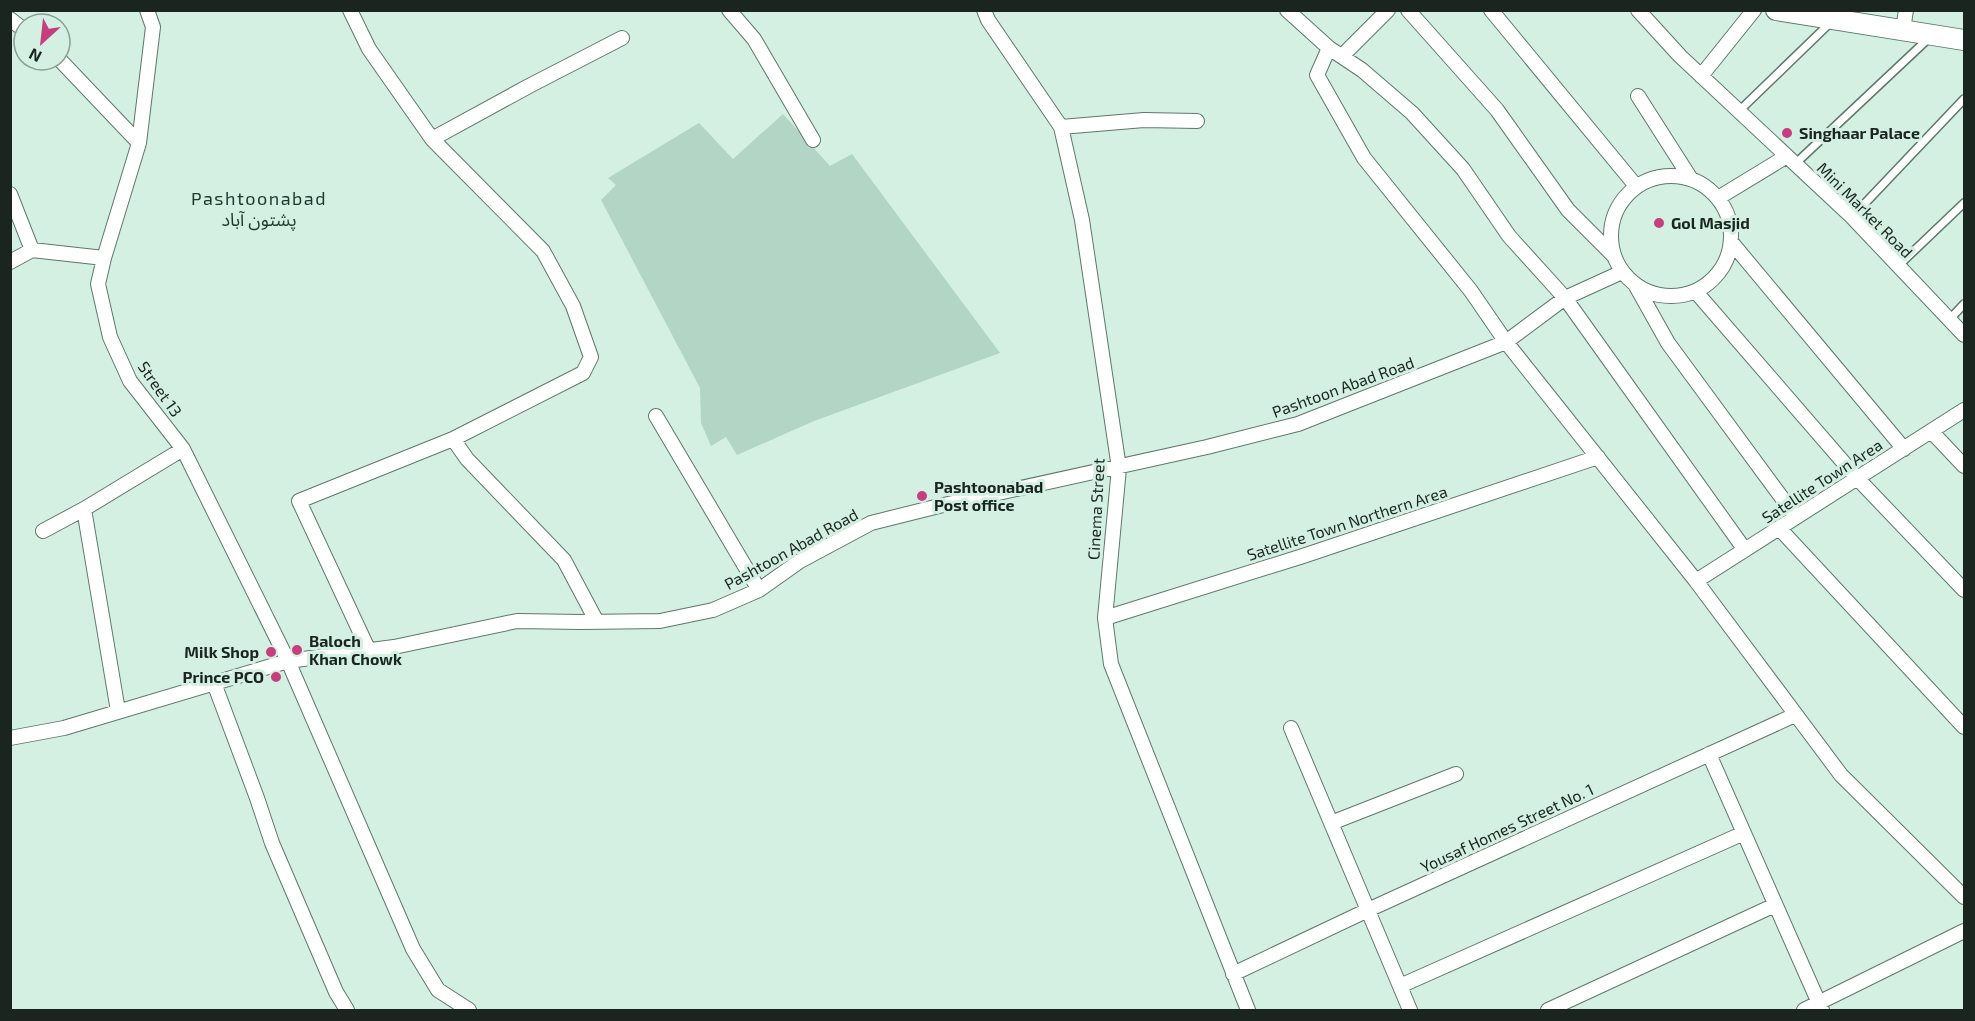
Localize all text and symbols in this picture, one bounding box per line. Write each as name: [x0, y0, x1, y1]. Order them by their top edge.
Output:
north arrow: [12, 12, 72, 72]
text: N: [25, 45, 44, 67]
place label: Singhaar Palace: [1799, 123, 1920, 142]
marker: Singhaar Palace: [1780, 126, 1794, 140]
street label: Mini Market Road: [1814, 158, 1917, 261]
district label: Pashtoonabad پشتون آباد: [191, 187, 327, 231]
place label: Gol Masjid: [1671, 213, 1750, 232]
marker: Gol Masjid: [1652, 216, 1666, 230]
street label: Pashtoon Abad Road: [1269, 352, 1416, 421]
street label: Street 13: [134, 357, 186, 420]
street label: Satellite Town Area: [1758, 435, 1885, 527]
street label: Cinema Street: [1083, 458, 1108, 560]
place label: Pashtoonabad Post office: [934, 477, 1043, 514]
street label: Satellite Town Northern Area: [1244, 481, 1449, 564]
marker: Pashtoonabad Post office: [915, 489, 929, 503]
street label: Pashtoon Abad Road: [721, 504, 861, 593]
place label: Baloch Khan Chowk: [309, 631, 402, 668]
place label: Milk Shop: [184, 642, 259, 661]
marker: Baloch Khan Chowk: [290, 643, 304, 657]
marker: Milk Shop: [264, 645, 278, 659]
place label: Prince PCO: [183, 667, 264, 686]
marker: Prince PCO: [269, 670, 283, 684]
street label: Yousaf Homes Street No. 1: [1417, 779, 1596, 876]

